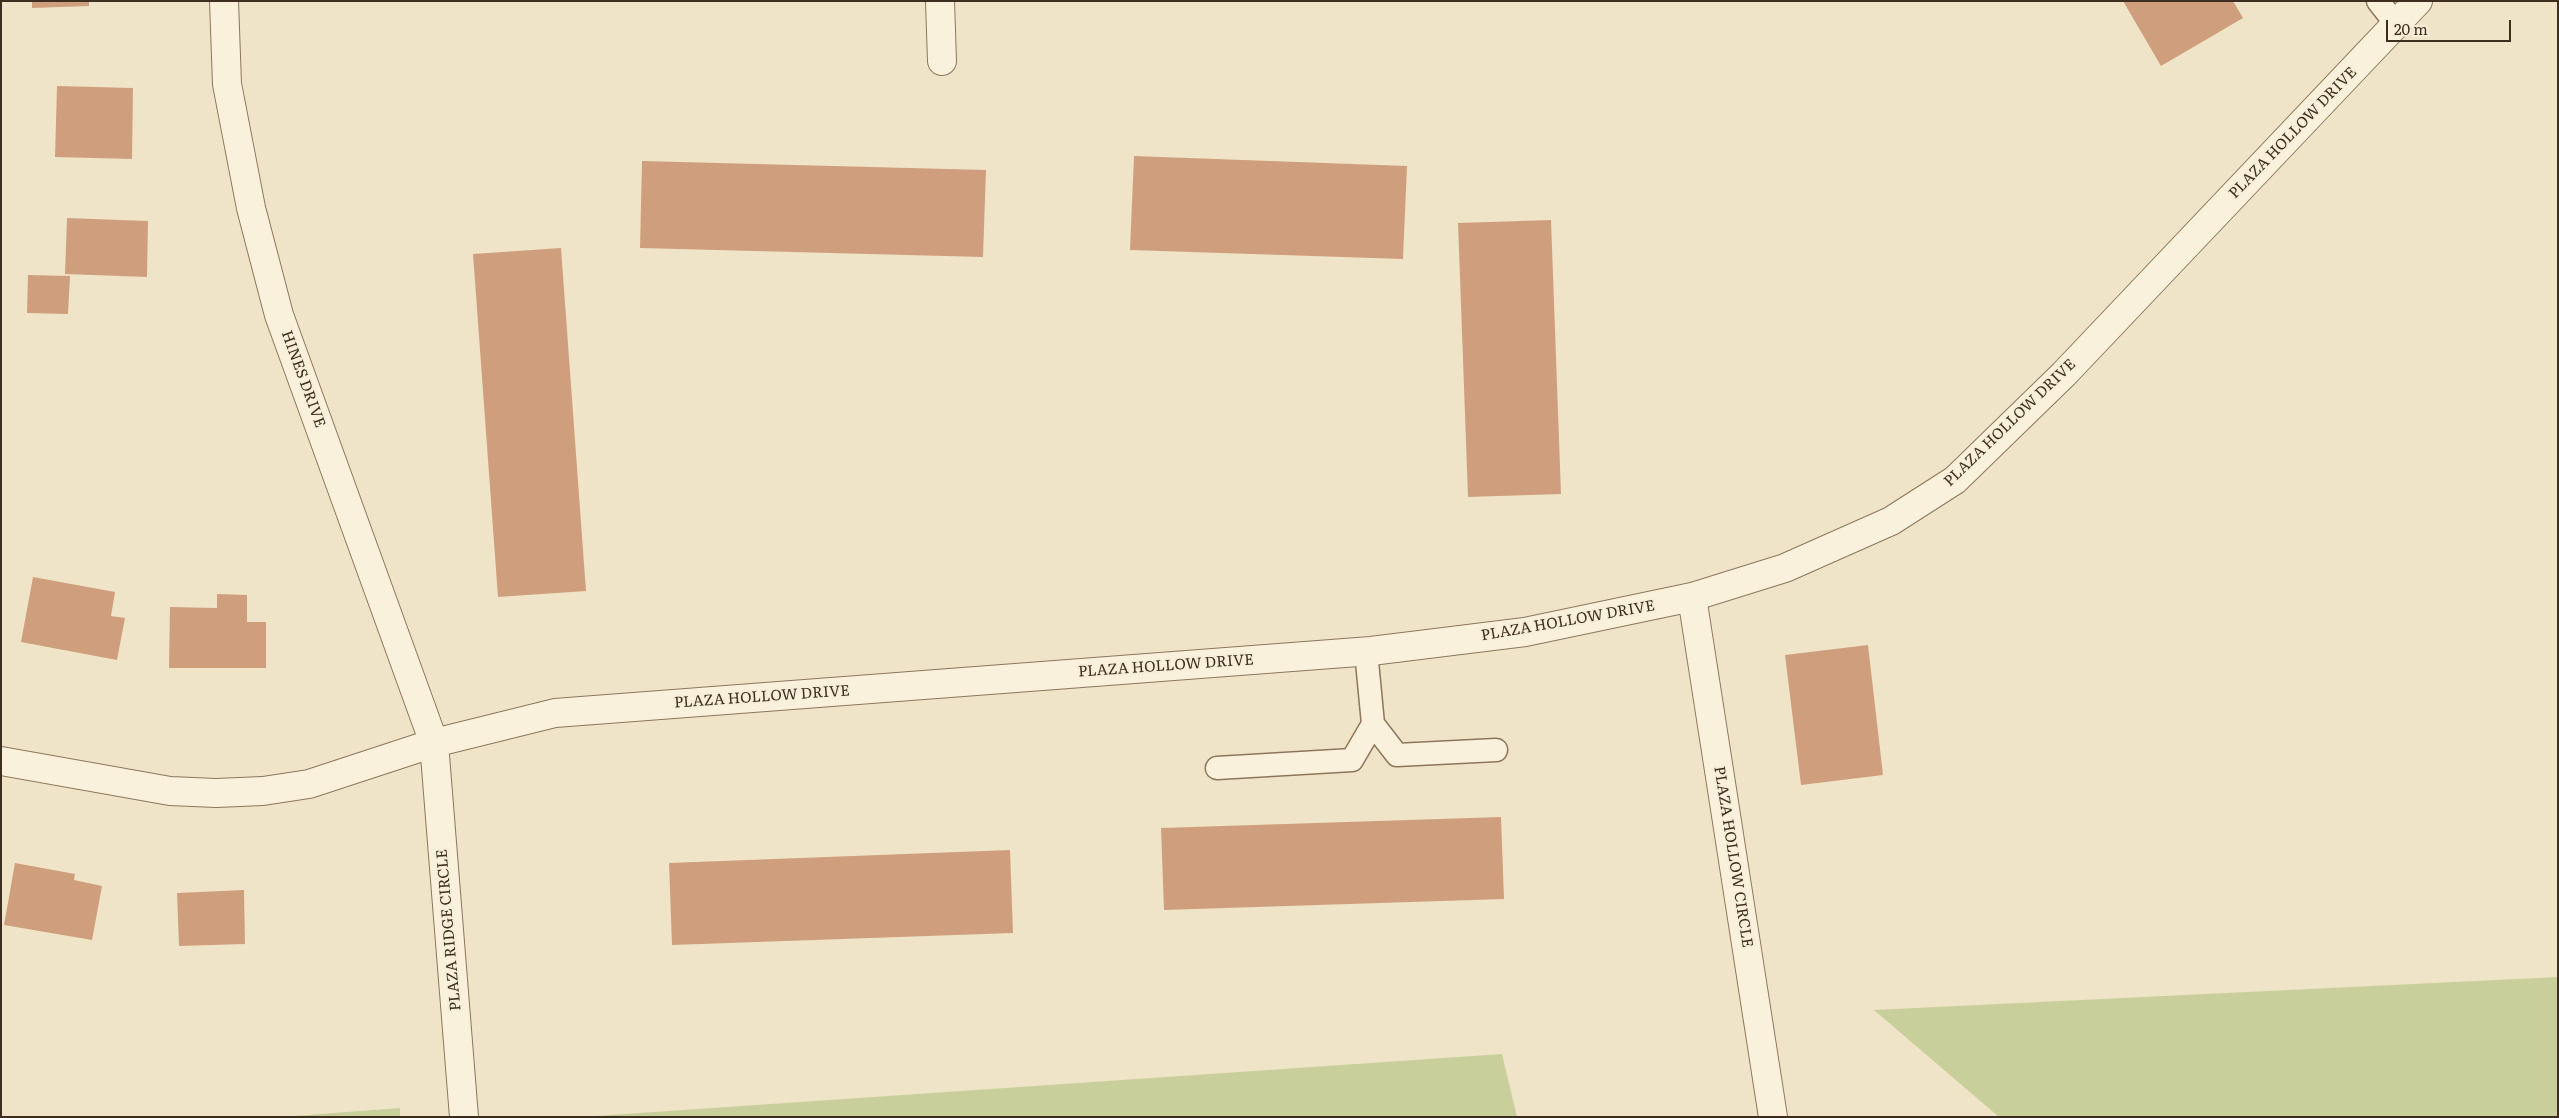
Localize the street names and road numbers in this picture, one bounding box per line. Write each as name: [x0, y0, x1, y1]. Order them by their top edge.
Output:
street label: PLAZA HOLLOW DRIVE: [2225, 63, 2361, 203]
street label: HINES DRIVE: [277, 328, 329, 430]
street label: PLAZA HOLLOW DRIVE: [1940, 355, 2080, 491]
street label: PLAZA HOLLOW DRIVE: [1480, 597, 1656, 645]
street label: PLAZA HOLLOW DRIVE: [1078, 651, 1254, 681]
street label: PLAZA HOLLOW DRIVE: [674, 682, 850, 712]
street label: PLAZA HOLLOW CIRCLE: [1710, 765, 1756, 949]
street label: PLAZA RIDGE CIRCLE: [433, 848, 465, 1012]

